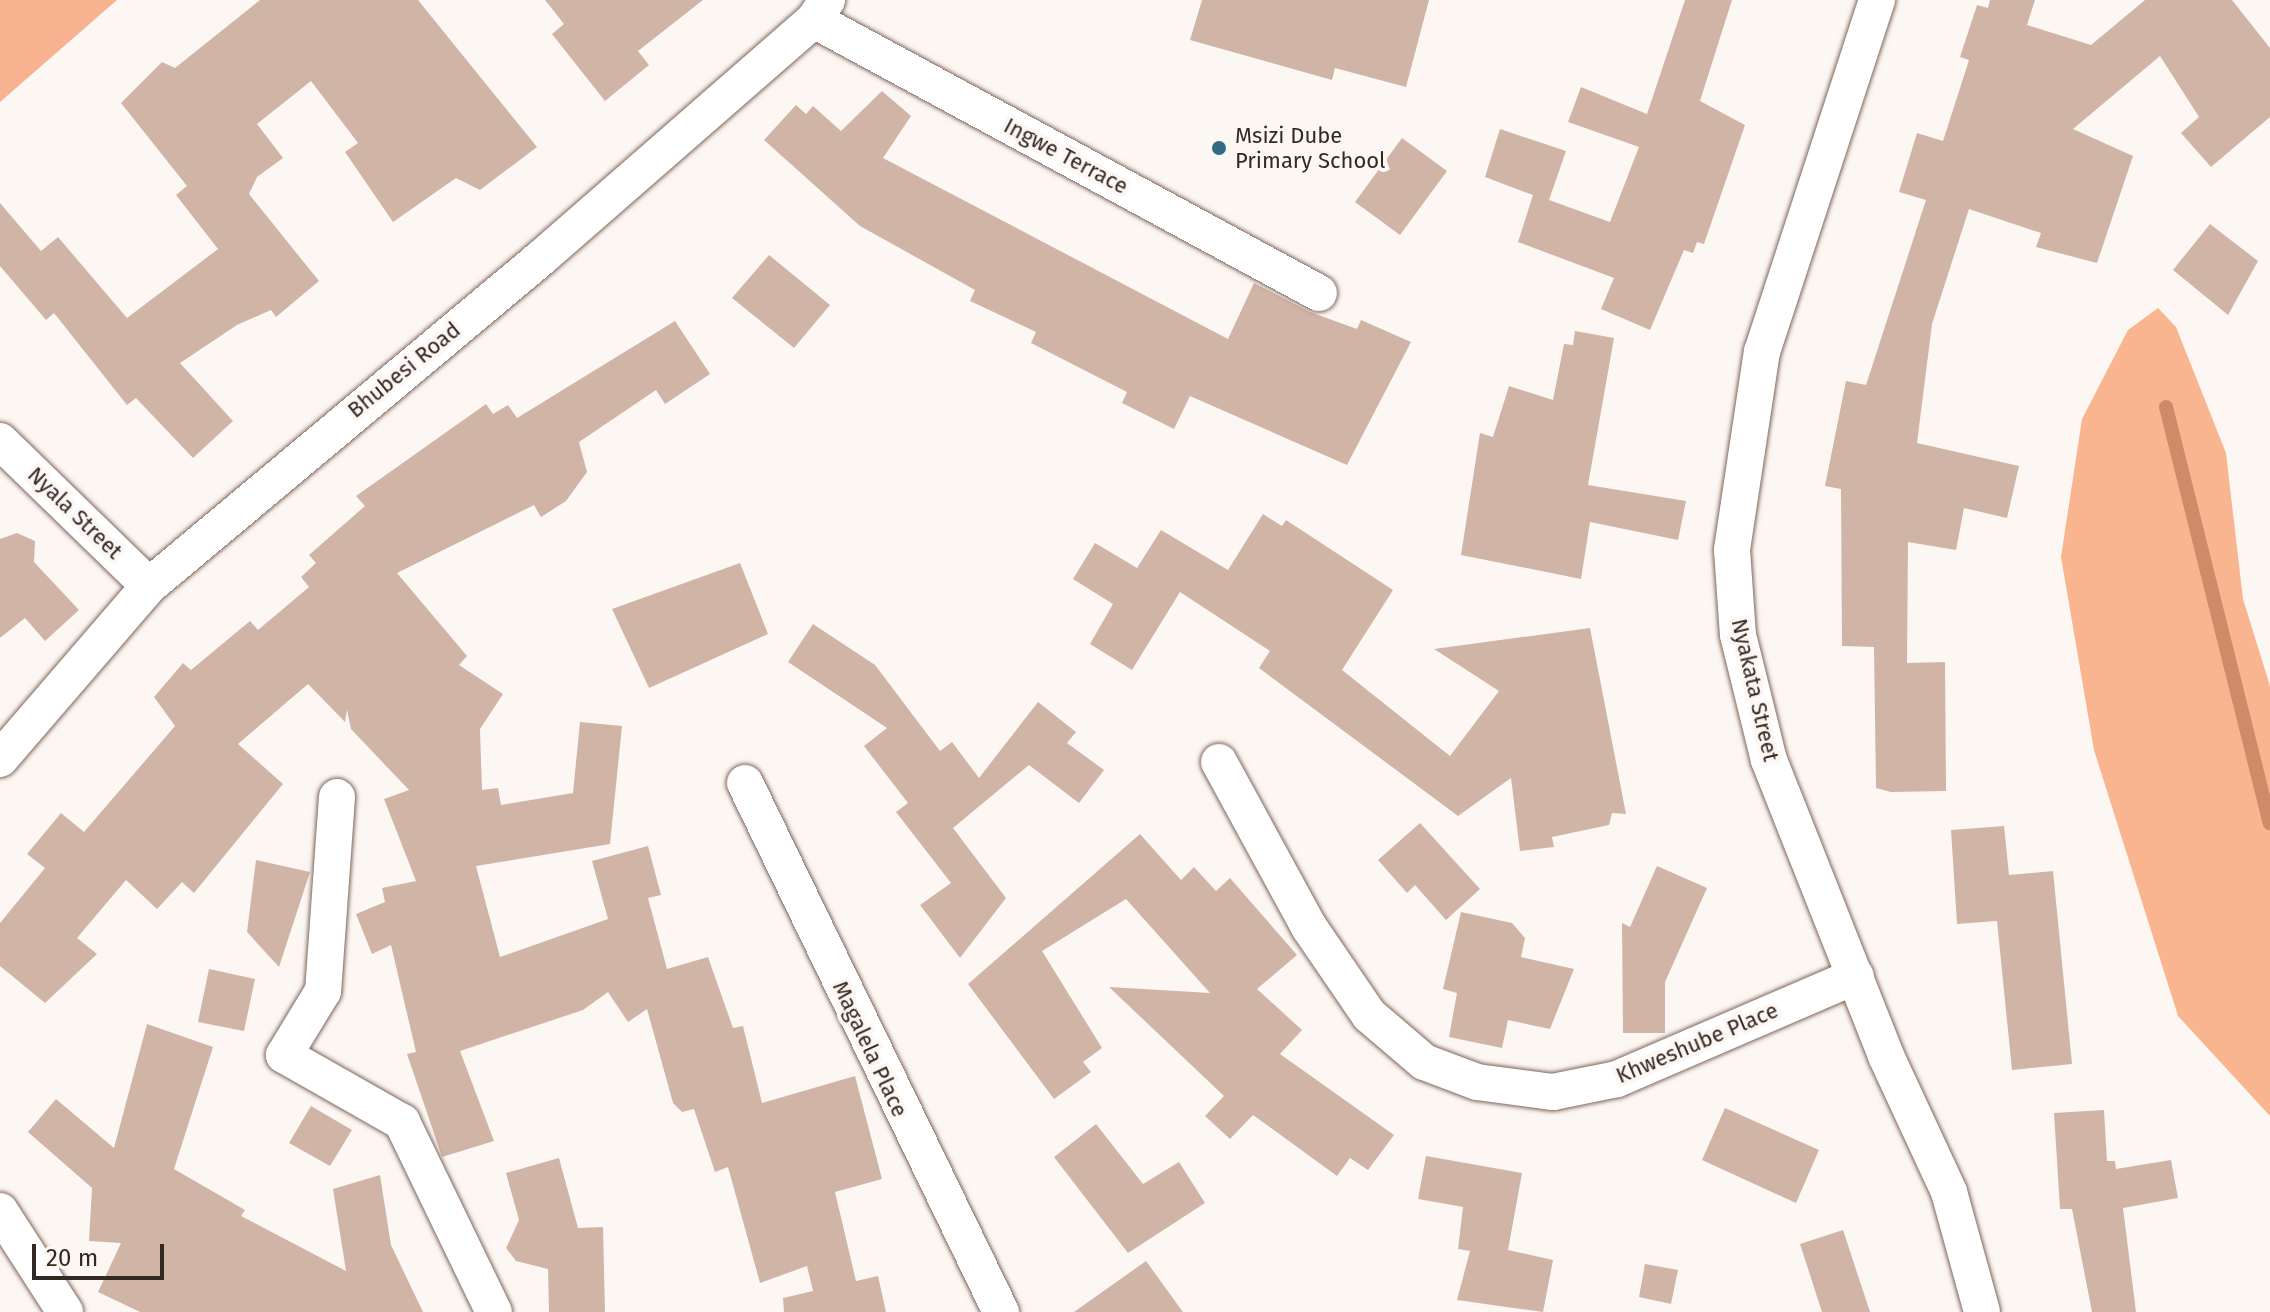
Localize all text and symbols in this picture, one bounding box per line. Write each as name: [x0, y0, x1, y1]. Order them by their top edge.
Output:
street label: Ingwe Terrace: [999, 112, 1133, 200]
place label: Msizi Dube Primary School: [1235, 122, 1386, 174]
marker: Msizi Dube Primary School: [1210, 139, 1228, 157]
street label: Bhubesi Road: [342, 317, 466, 423]
street label: Nyala Street: [22, 461, 128, 565]
street label: Nyakata Street: [1726, 616, 1784, 764]
street label: Magalela Place: [827, 977, 913, 1121]
street label: Khweshube Place: [1612, 997, 1782, 1089]
scale bar: [36, 1228, 168, 1278]
text: 20 m: [46, 1244, 98, 1272]

